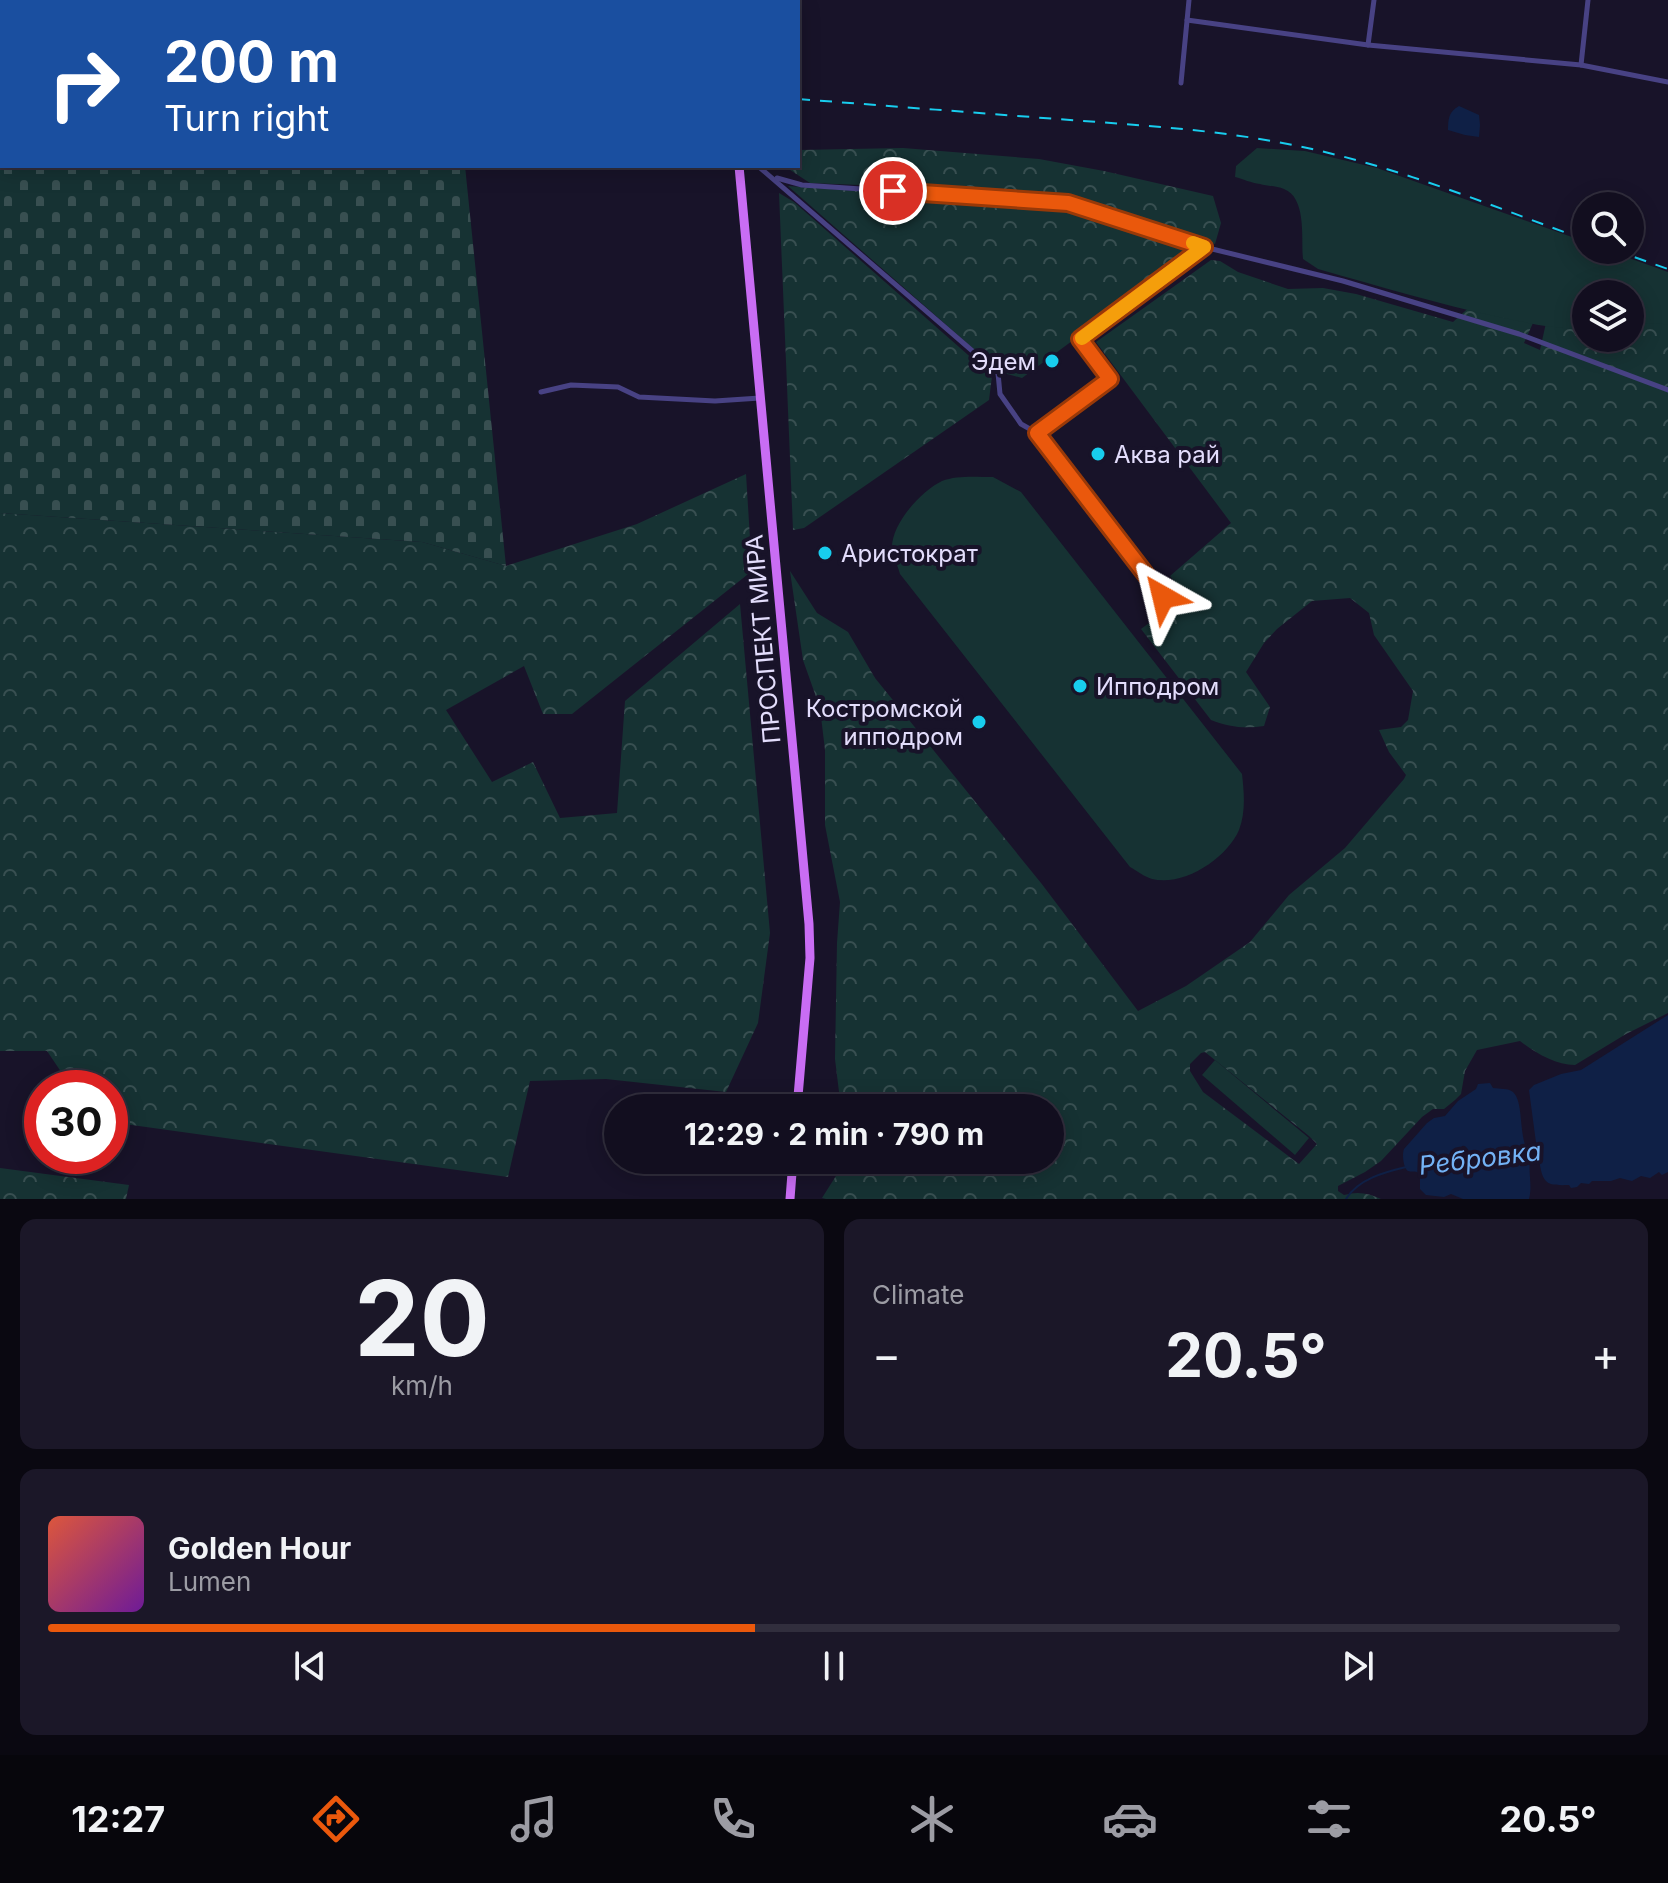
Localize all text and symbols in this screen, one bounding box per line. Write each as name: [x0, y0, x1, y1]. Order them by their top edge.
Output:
text: 200 m: [164, 28, 339, 96]
icon: right: [32, 32, 136, 136]
text: Turn right: [164, 96, 329, 140]
pin: [859, 157, 927, 225]
icon: arrive: [871, 169, 915, 213]
map controls: [1572, 192, 1644, 352]
button: search: [1572, 192, 1644, 264]
button: layers: [1572, 280, 1644, 352]
place label: Эдем: [971, 347, 1036, 376]
marker: Эдем: [1043, 352, 1061, 370]
place label: Аква рай: [1114, 440, 1220, 469]
marker: Аква рай: [1089, 445, 1107, 463]
street label: ПРОСПЕКТ МИРА: [739, 533, 787, 745]
place label: Аристократ: [841, 539, 978, 568]
marker: Аристократ: [816, 544, 834, 562]
position arrow: [1121, 555, 1205, 639]
place label: Ипподром: [1096, 672, 1219, 701]
marker: Ипподром: [1071, 677, 1089, 695]
place label: Костромской ипподром: [806, 694, 963, 751]
marker: Костромской ипподром: [970, 713, 988, 731]
speed limit sign: 30: [24, 1070, 128, 1174]
text: 12:29 · 2 min · 790 m: [684, 1116, 984, 1152]
water label: Ребровка: [1417, 1135, 1543, 1181]
text: 20: [354, 1255, 490, 1381]
text: Climate: [872, 1279, 964, 1310]
text: 20.5°: [1165, 1319, 1327, 1391]
text: −: [872, 1328, 901, 1382]
text: +: [1591, 1328, 1620, 1382]
text: km/h: [391, 1370, 453, 1401]
text: Golden Hour: [168, 1530, 351, 1566]
text: Lumen: [168, 1566, 251, 1597]
icon: previous: [288, 1644, 332, 1688]
icon: pause: [812, 1644, 856, 1688]
icon: next: [1336, 1644, 1380, 1688]
icon: directions: [308, 1791, 364, 1847]
icon: music: [506, 1791, 562, 1847]
icon: phone: [705, 1791, 761, 1847]
icon: climate: [904, 1791, 960, 1847]
icon: car: [1102, 1791, 1158, 1847]
icon: filters: [1301, 1791, 1357, 1847]
text: 12:27: [71, 1797, 165, 1841]
text: 20.5°: [1500, 1797, 1597, 1841]

